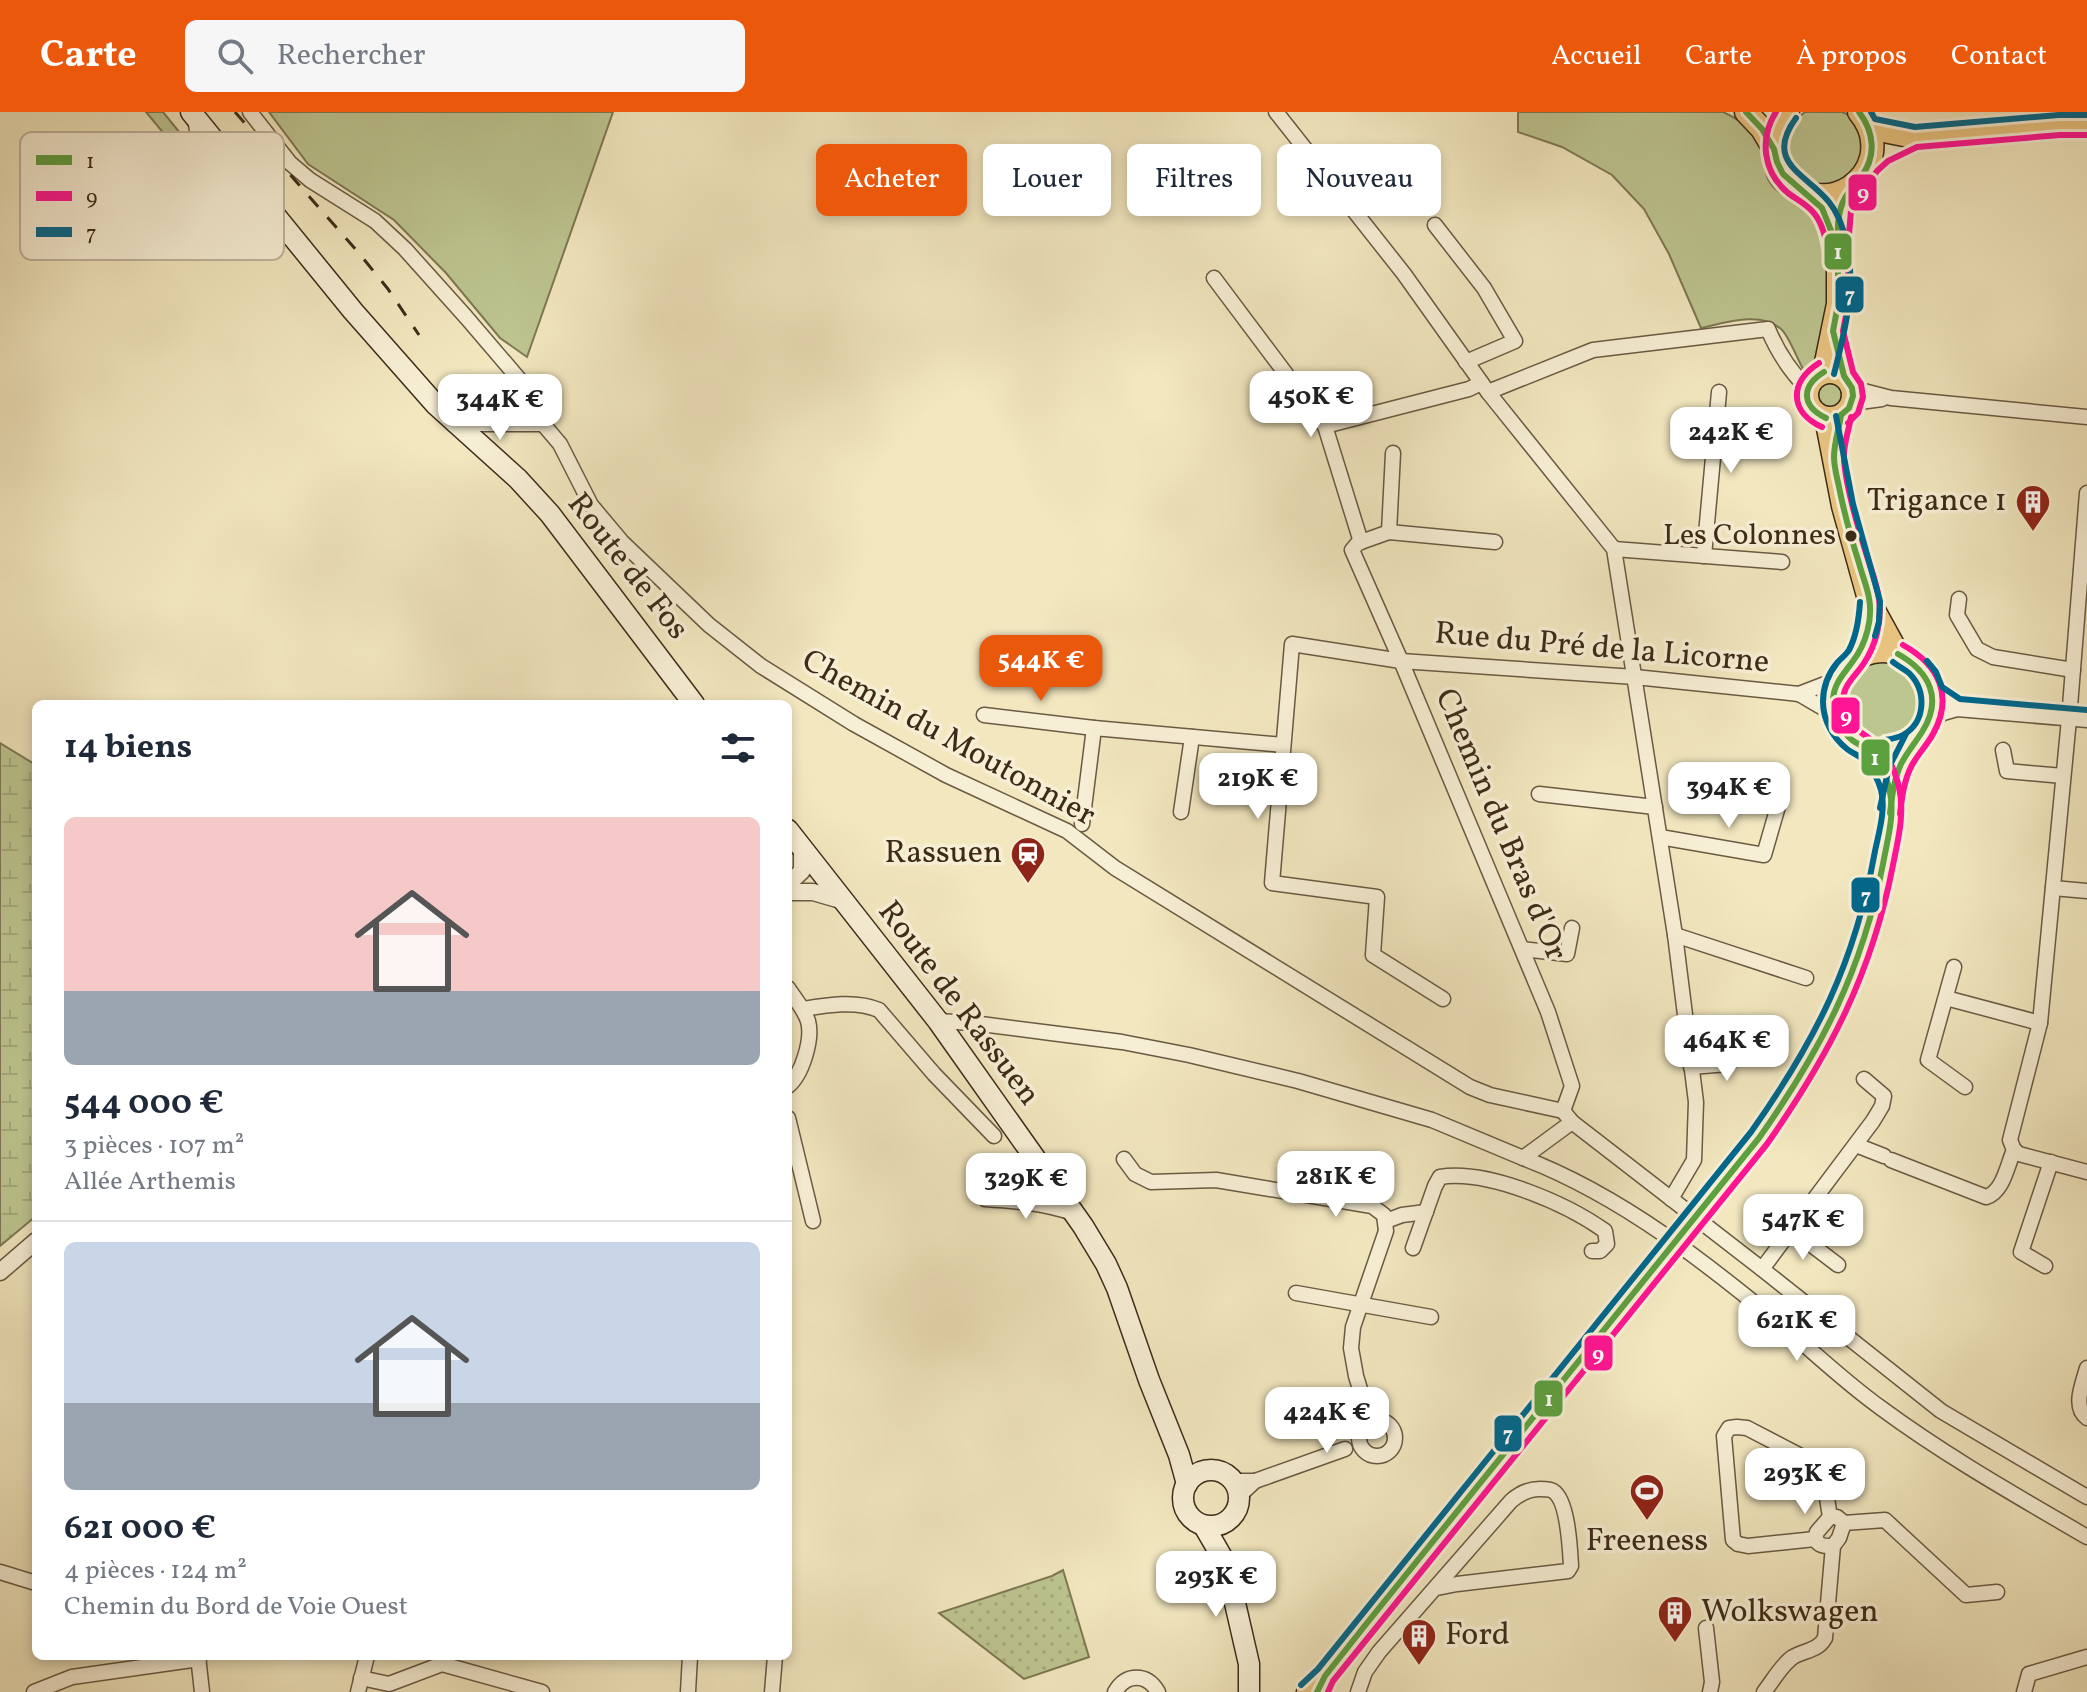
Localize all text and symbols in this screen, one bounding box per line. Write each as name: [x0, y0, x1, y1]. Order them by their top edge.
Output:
search box: [185, 20, 745, 92]
text: Carte: [40, 30, 137, 83]
icon: search: [213, 34, 257, 78]
text: Rechercher: [277, 35, 426, 77]
text: Accueil: [1551, 37, 1641, 76]
text: Carte: [1685, 37, 1752, 76]
text: À propos: [1796, 37, 1907, 76]
text: Contact: [1951, 37, 2047, 76]
legend: [20, 132, 284, 260]
chip: Acheter: [816, 144, 967, 216]
chip: Louer: [983, 144, 1111, 216]
chip: Filtres: [1127, 144, 1261, 216]
chip: Nouveau: [1277, 144, 1441, 216]
text: 1: [86, 147, 95, 178]
line badge: 9: [1847, 173, 1878, 212]
text: 9: [1857, 179, 1869, 210]
text: 9: [86, 183, 97, 214]
text: 7: [86, 219, 97, 250]
line badge: 1: [1823, 232, 1853, 271]
text: 1: [1834, 238, 1842, 269]
line badge: 7: [1834, 275, 1865, 314]
text: 7: [1845, 281, 1855, 312]
pin: 450K €: [1246, 371, 1376, 439]
pin: 344K €: [435, 374, 565, 442]
text: 450K €: [1268, 379, 1354, 415]
text: 344K €: [456, 382, 544, 418]
pin: 242K €: [1666, 407, 1796, 475]
text: 242K €: [1688, 415, 1774, 451]
place label: Trigance 1: [1867, 480, 2007, 524]
building icon: Trigance 1: [2014, 483, 2052, 533]
street label: Route de Fos: [556, 484, 698, 650]
place label: Les Colonnes: [1663, 515, 1836, 557]
marker: Les Colonnes: [1843, 528, 1859, 544]
street label: Rue du Pré de la Licorne: [1433, 612, 1771, 686]
pin: 544K €: [976, 635, 1106, 703]
street label: Chemin du Moutonnier: [793, 640, 1103, 838]
text: 544K €: [997, 643, 1085, 679]
street label: Chemin du Bras d'Or: [1423, 682, 1577, 968]
line badge: 9: [1830, 696, 1861, 735]
text: 9: [1840, 702, 1852, 733]
text: 14 biens: [64, 725, 192, 772]
icon: filters: [716, 726, 760, 770]
line badge: 1: [1860, 738, 1891, 777]
text: 1: [1871, 744, 1879, 775]
pin: 219K €: [1193, 753, 1323, 821]
text: 219K €: [1217, 761, 1299, 797]
pin: 394K €: [1664, 762, 1794, 830]
text: 394K €: [1686, 770, 1772, 806]
place label: Rassuen: [884, 832, 1002, 876]
station icon: Rassuen: [1009, 835, 1047, 885]
icon: home: [340, 869, 484, 1013]
line badge: 7: [1850, 876, 1881, 914]
text: 7: [1861, 882, 1871, 913]
street label: Route de Rassuen: [866, 893, 1050, 1115]
pin: 464K €: [1662, 1015, 1792, 1083]
text: 464K €: [1683, 1023, 1771, 1059]
text: 544 000 €: [64, 1081, 224, 1128]
text: 3 pièces · 107 m²: [64, 1128, 244, 1164]
pin: 281K €: [1271, 1151, 1401, 1219]
pin: 329K €: [961, 1153, 1091, 1221]
text: 281K €: [1295, 1159, 1377, 1195]
text: 329K €: [984, 1161, 1068, 1197]
text: Allée Arthemis: [64, 1164, 236, 1200]
pin: 547K €: [1738, 1194, 1868, 1262]
text: 547K €: [1761, 1202, 1845, 1238]
icon: home: [340, 1294, 484, 1438]
pin: 621K €: [1732, 1295, 1862, 1363]
text: 621K €: [1756, 1303, 1838, 1339]
line badge: 9: [1583, 1334, 1614, 1372]
text: 9: [1592, 1340, 1604, 1371]
line badge: 1: [1533, 1379, 1564, 1418]
text: 1: [1545, 1385, 1553, 1416]
pin: 424K €: [1262, 1387, 1392, 1455]
text: 424K €: [1283, 1395, 1371, 1431]
line badge: 7: [1493, 1414, 1523, 1453]
text: 7: [1503, 1420, 1513, 1451]
pin: 293K €: [1740, 1448, 1870, 1516]
text: 293K €: [1763, 1456, 1847, 1492]
sports icon: Freeness: [1628, 1472, 1666, 1522]
text: 621 000 €: [64, 1506, 216, 1553]
place label: Freeness: [1586, 1520, 1708, 1564]
pin: 293K €: [1151, 1551, 1281, 1619]
text: 4 pièces · 124 m²: [64, 1553, 247, 1589]
text: 293K €: [1174, 1559, 1258, 1595]
text: Chemin du Bord de Voie Ouest: [64, 1589, 408, 1625]
place label: Wolkswagen: [1701, 1591, 1879, 1635]
building icon: Wolkswagen: [1656, 1594, 1694, 1644]
place label: Ford: [1445, 1614, 1510, 1658]
building icon: Ford: [1400, 1617, 1438, 1667]

